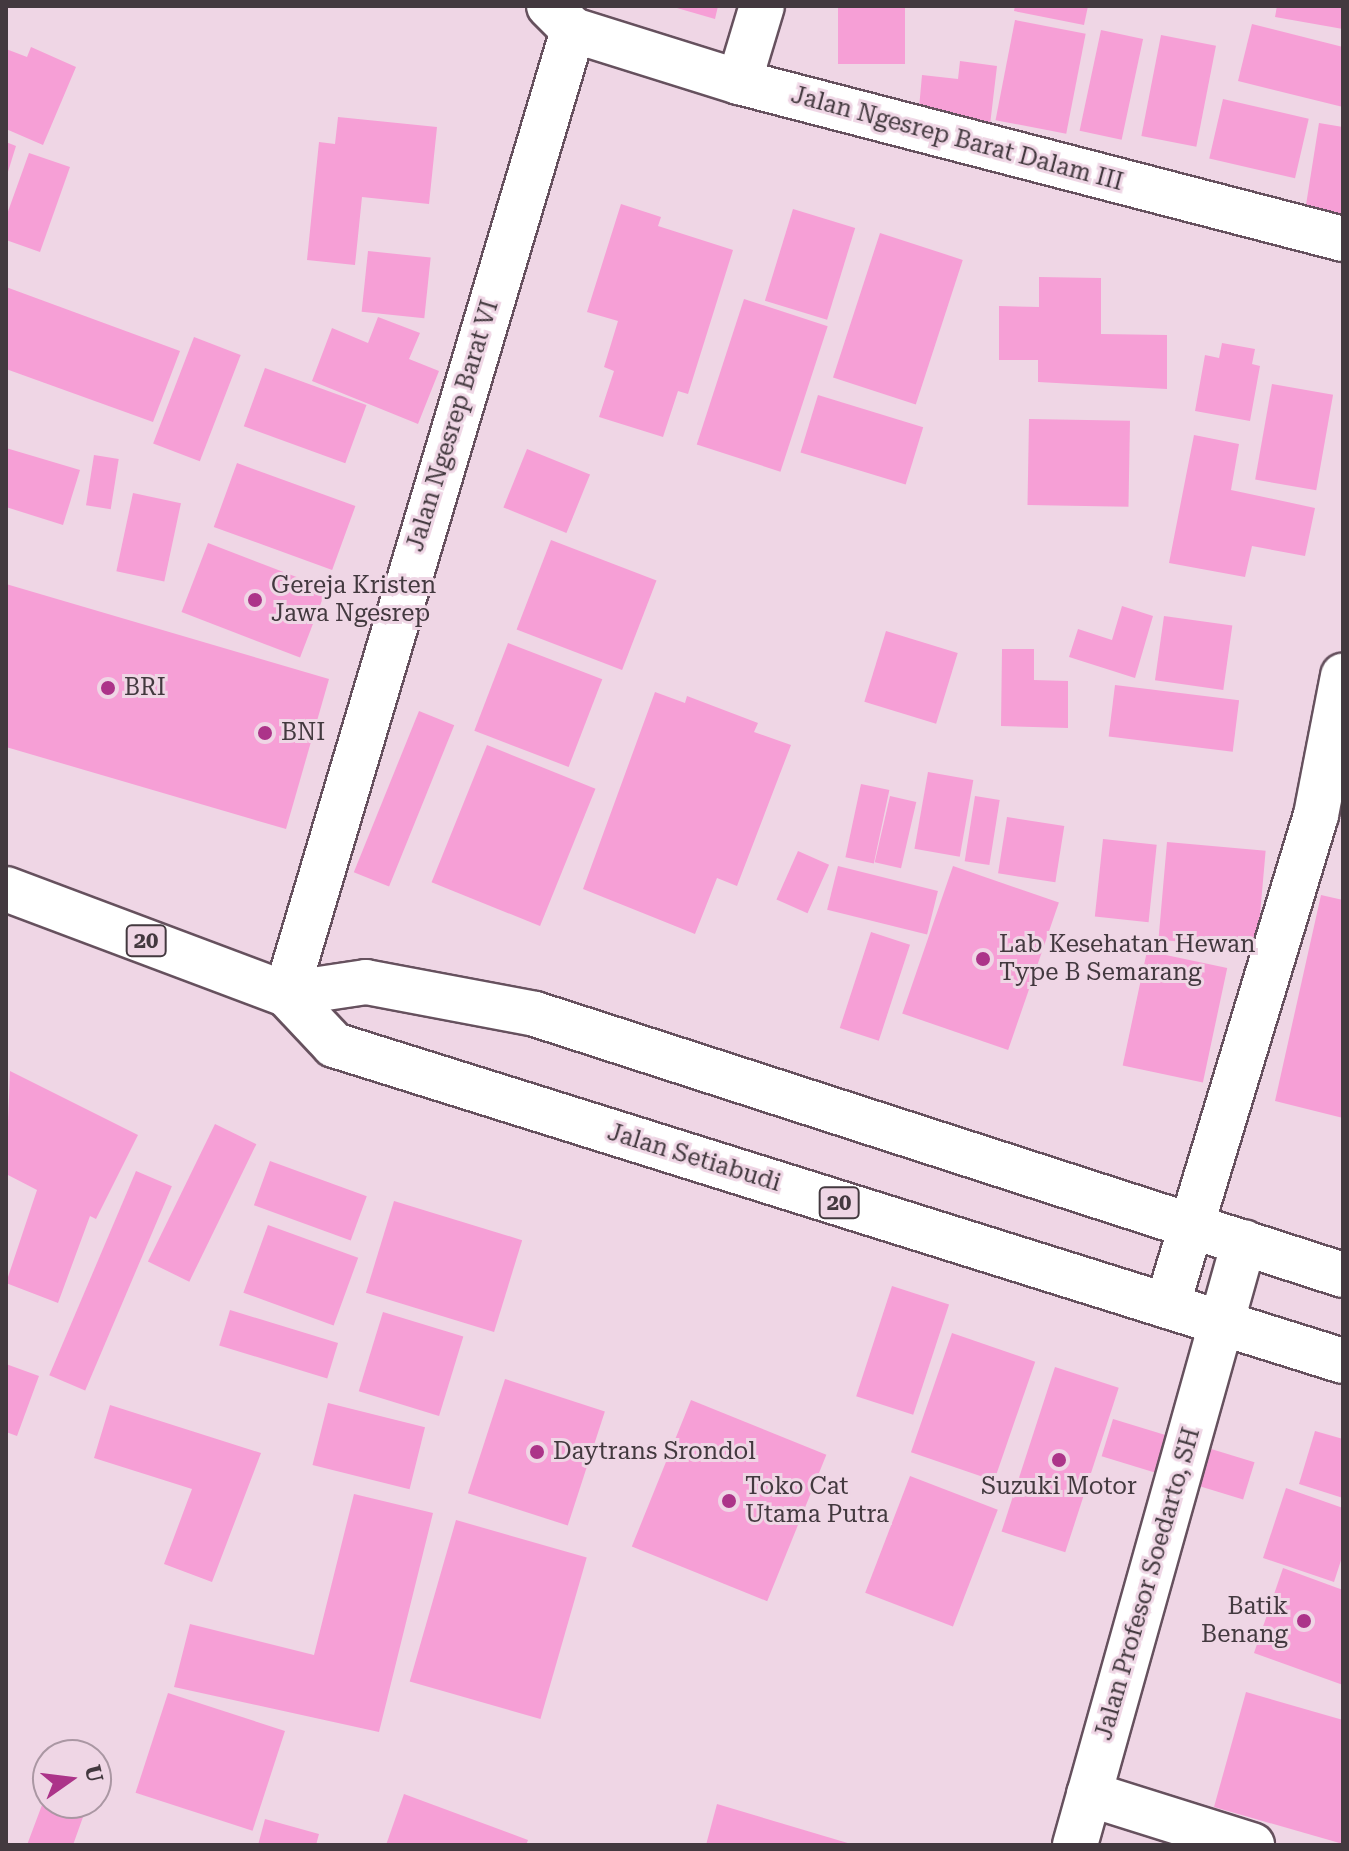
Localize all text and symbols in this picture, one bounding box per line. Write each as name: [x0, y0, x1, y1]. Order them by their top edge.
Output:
street label: Jalan Ngesrep Barat Dalam III: [788, 81, 1126, 197]
street label: Jalan Ngesrep Barat VI: [401, 297, 505, 555]
place label: Gereja Kristen Jawa Ngesrep: [271, 572, 436, 628]
marker: Gereja Kristen Jawa Ngesrep: [246, 591, 264, 609]
place label: BRI: [124, 674, 166, 702]
marker: BRI: [99, 679, 117, 697]
place label: BNI: [281, 719, 325, 747]
marker: BNI: [256, 724, 274, 742]
road number: 20: [124, 923, 168, 959]
place label: Lab Kesehatan Hewan Type B Semarang: [999, 931, 1255, 987]
marker: Lab Kesehatan Hewan Type B Semarang: [974, 950, 992, 968]
street label: Jalan Setiabudi: [604, 1118, 784, 1198]
road number: 20: [817, 1185, 861, 1221]
street label: Jalan Profesor Soedarto, SH: [1090, 1424, 1206, 1744]
place label: Daytrans Srondol: [553, 1438, 756, 1466]
marker: Daytrans Srondol: [528, 1443, 546, 1461]
marker: Suzuki Motor: [1050, 1451, 1068, 1469]
place label: Toko Cat Utama Putra: [745, 1473, 889, 1529]
place label: Suzuki Motor: [981, 1473, 1137, 1501]
marker: Toko Cat Utama Putra: [720, 1492, 738, 1510]
place label: Batik Benang: [1201, 1593, 1288, 1649]
marker: Batik Benang: [1295, 1612, 1313, 1630]
north arrow: [32, 1739, 112, 1819]
text: U: [80, 1762, 108, 1785]

